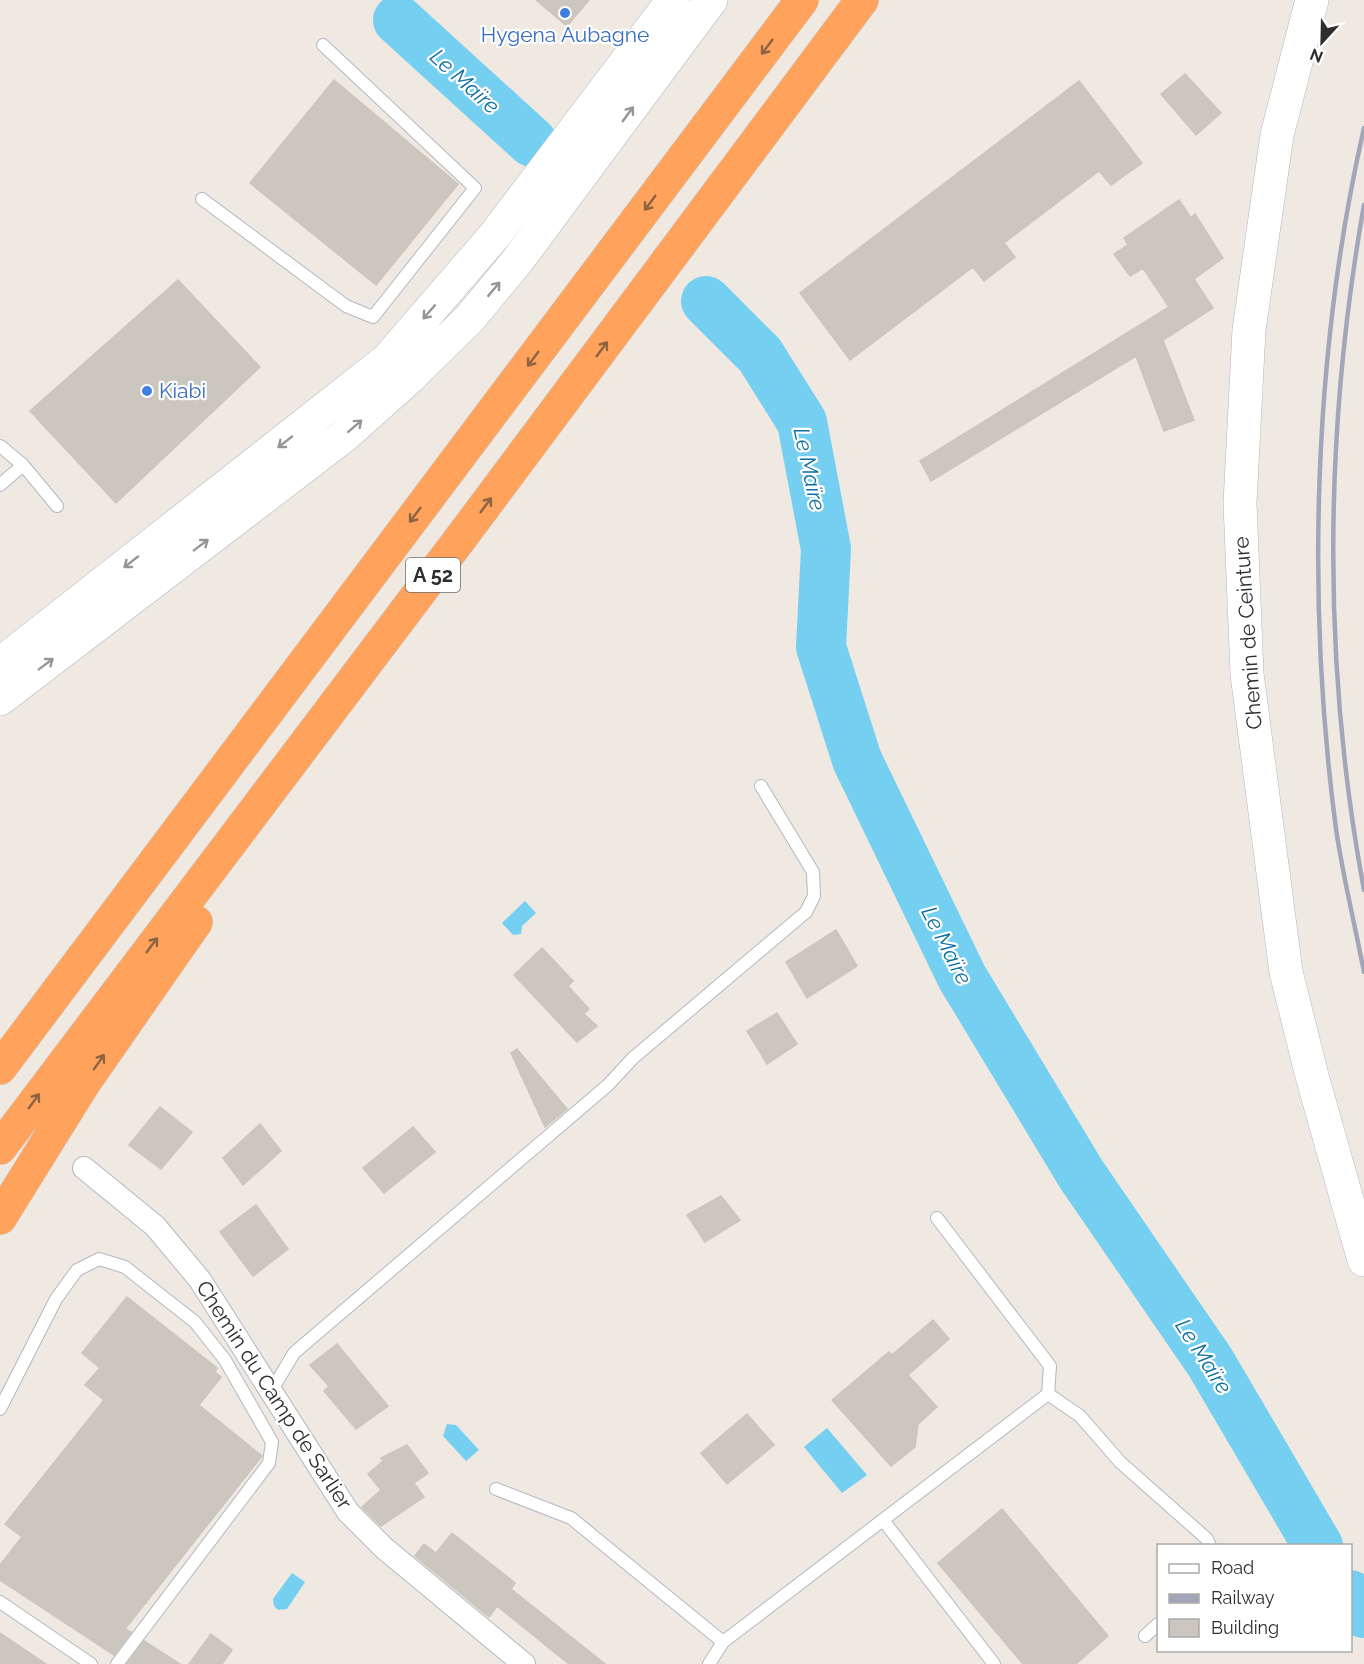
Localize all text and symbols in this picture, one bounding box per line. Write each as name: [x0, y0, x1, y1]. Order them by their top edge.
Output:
marker: Hygena Aubagne: [558, 6, 572, 20]
north arrow: [1292, 12, 1352, 72]
place label: Hygena Aubagne: [481, 22, 649, 47]
one-way arrow: [760, 38, 773, 54]
water label: Le Maïre: [425, 43, 505, 119]
text: N: [1307, 44, 1326, 67]
one-way arrow: [621, 106, 634, 122]
one-way arrow: [644, 195, 657, 211]
one-way arrow: [487, 282, 501, 297]
one-way arrow: [422, 304, 436, 319]
one-way arrow: [595, 341, 608, 357]
one-way arrow: [526, 350, 539, 366]
place label: Kiabi: [159, 378, 206, 403]
marker: Kiabi: [140, 384, 154, 398]
one-way arrow: [348, 419, 363, 433]
water label: Le Maïre: [789, 425, 832, 513]
one-way arrow: [277, 436, 293, 449]
one-way arrow: [479, 498, 492, 514]
one-way arrow: [409, 506, 422, 522]
street label: Chemin de Ceinture: [1228, 536, 1267, 730]
one-way arrow: [193, 539, 209, 552]
one-way arrow: [123, 556, 139, 569]
road number: A 52: [406, 558, 460, 592]
one-way arrow: [38, 658, 54, 670]
water label: Le Maïre: [916, 902, 978, 989]
one-way arrow: [145, 937, 158, 953]
one-way arrow: [93, 1055, 105, 1071]
one-way arrow: [28, 1093, 41, 1109]
street label: Chemin du Camp de Sarlier: [191, 1276, 358, 1514]
water label: Le Maïre: [1170, 1314, 1238, 1399]
legend: [1157, 1544, 1352, 1652]
text: Road: [1211, 1557, 1254, 1578]
text: Railway: [1211, 1587, 1275, 1608]
text: Building: [1211, 1617, 1279, 1638]

